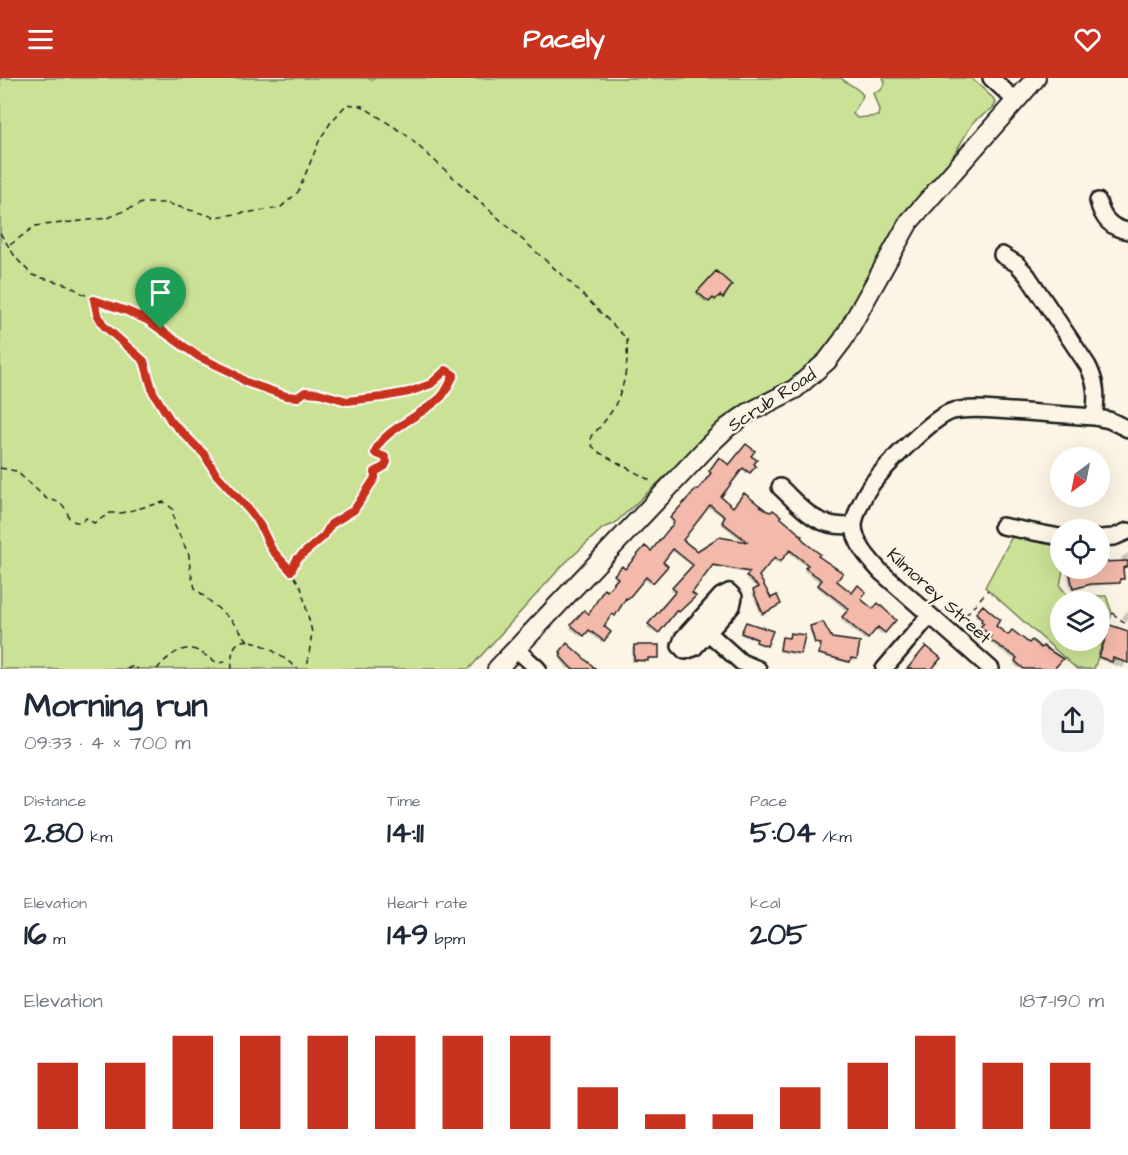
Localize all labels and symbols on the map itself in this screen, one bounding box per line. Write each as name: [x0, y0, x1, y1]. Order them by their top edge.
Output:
pin: [135, 267, 186, 329]
street label: Scrub Road: [723, 362, 821, 438]
north arrow: [1050, 447, 1110, 507]
street label: Kilmorey Street: [881, 542, 997, 651]

